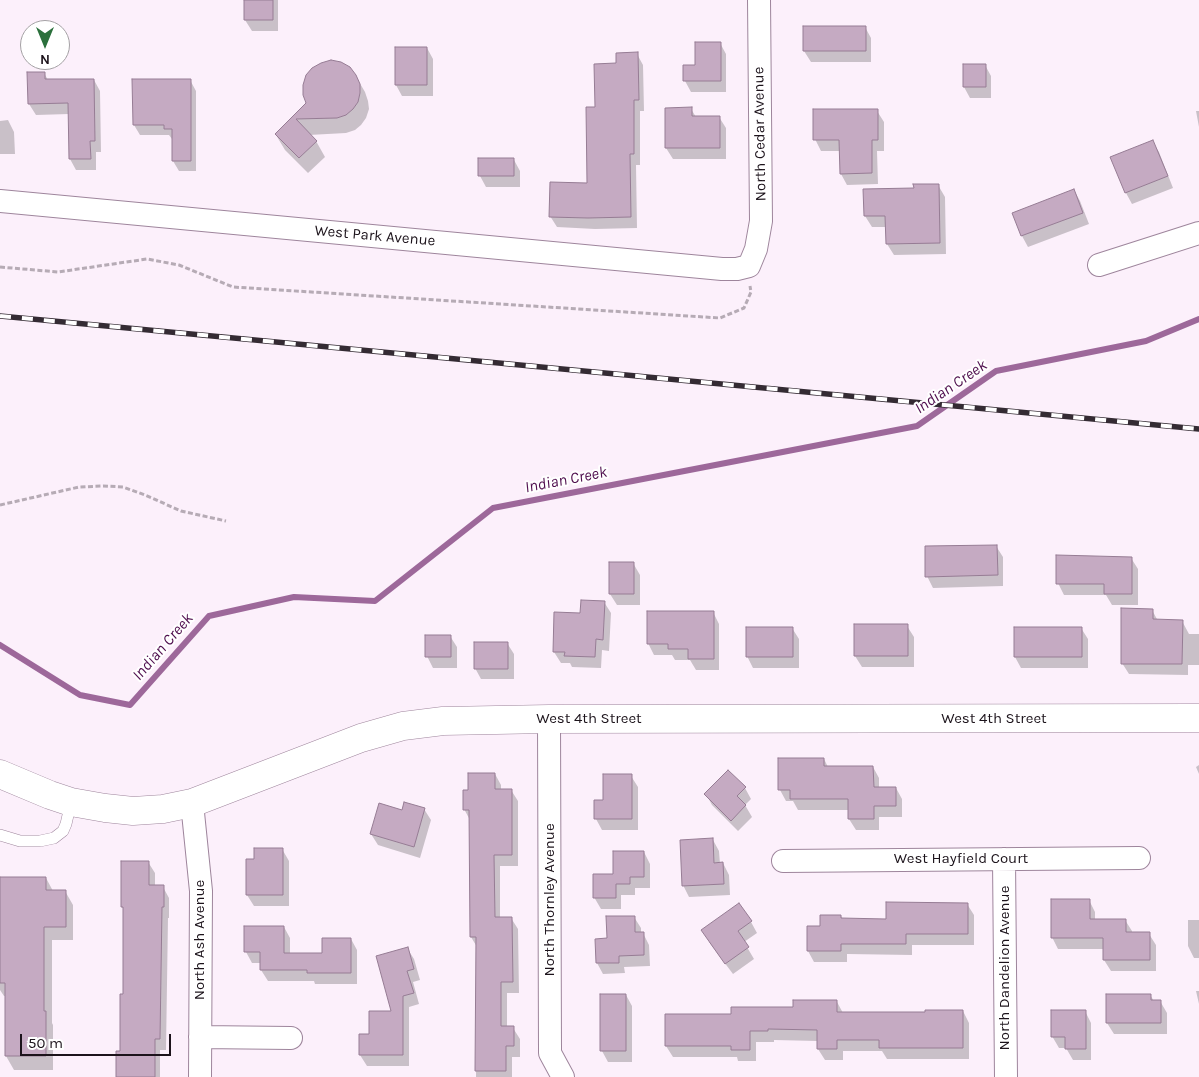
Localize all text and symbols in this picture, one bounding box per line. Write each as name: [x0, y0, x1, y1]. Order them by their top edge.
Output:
north arrow: [20, 20, 70, 70]
text: N: [40, 51, 50, 68]
street label: North Cedar Avenue: [750, 67, 770, 201]
street label: West Park Avenue: [314, 222, 436, 250]
water label: Indian Creek: [911, 356, 991, 418]
water label: Indian Creek: [523, 463, 609, 497]
water label: Indian Creek: [129, 609, 197, 685]
street label: West 4th Street: [536, 710, 642, 728]
street label: West 4th Street: [941, 710, 1047, 728]
street label: North Thornley Avenue: [541, 823, 559, 977]
street label: West Hayfield Court: [894, 850, 1028, 868]
street label: North Ash Avenue: [191, 880, 209, 1000]
street label: North Dandelion Avenue: [996, 886, 1014, 1050]
scale bar: [22, 1024, 174, 1056]
text: 50 m: [28, 1034, 63, 1052]

